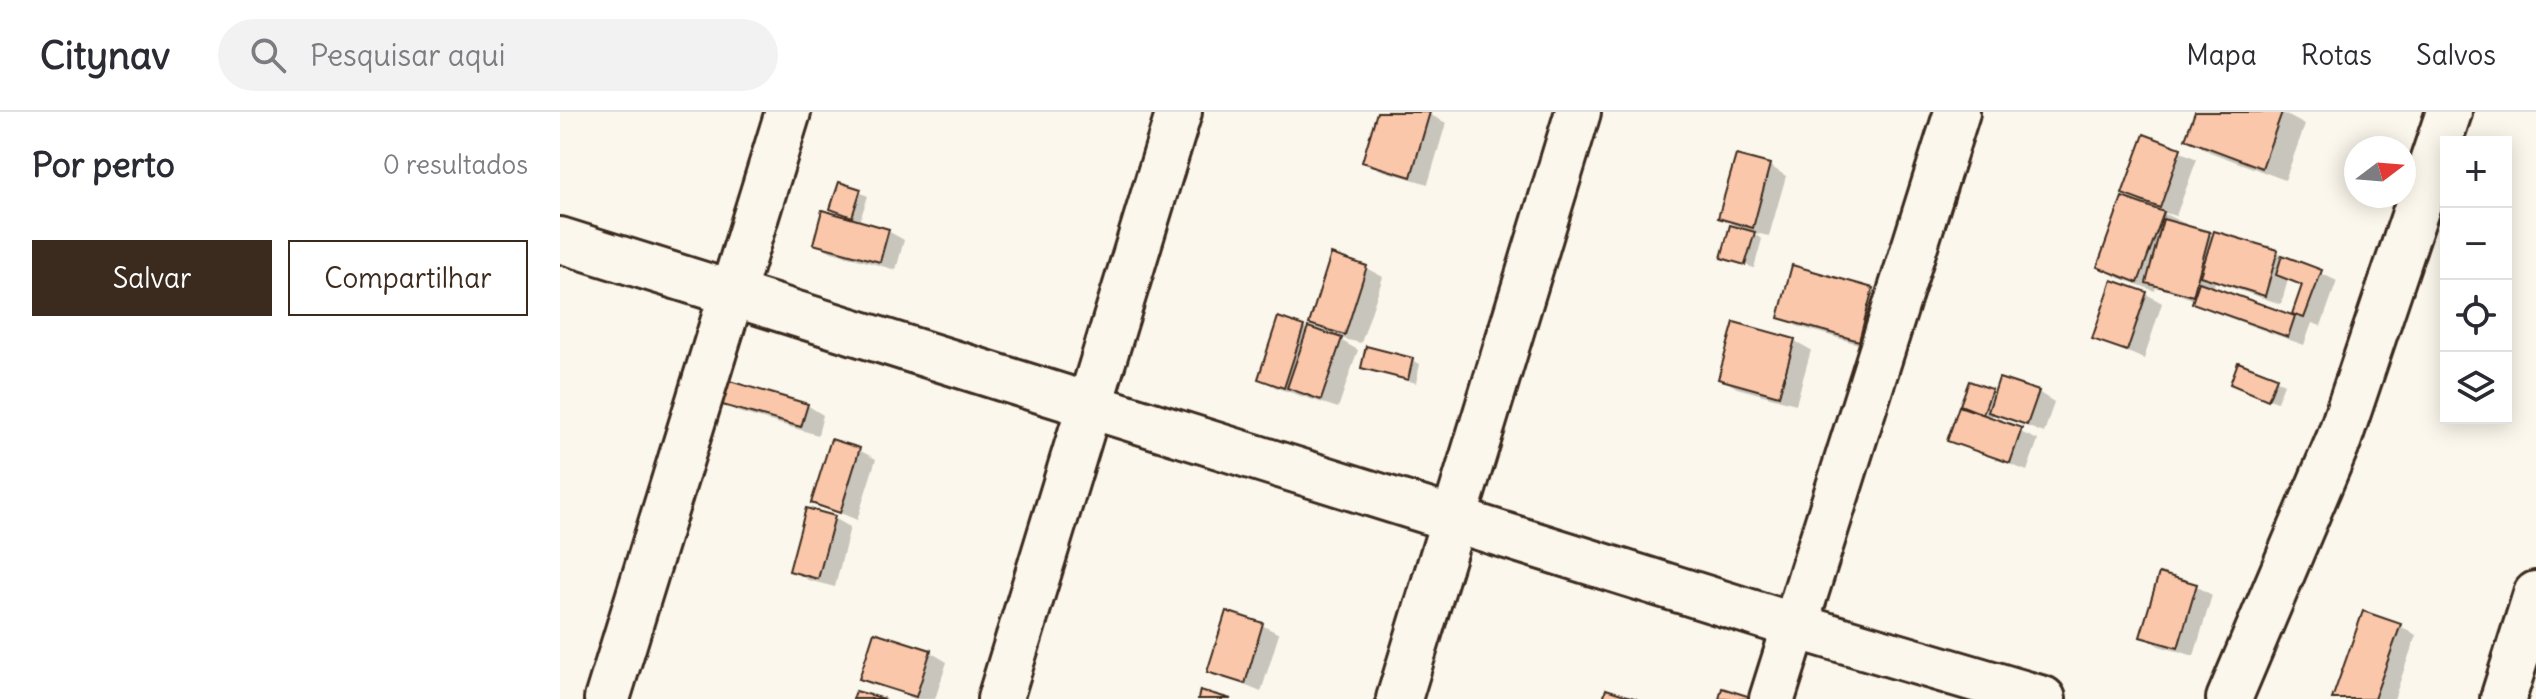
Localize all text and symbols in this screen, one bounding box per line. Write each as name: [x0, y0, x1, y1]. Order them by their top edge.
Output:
search box: [218, 19, 778, 91]
text: Citynav: [40, 32, 170, 79]
icon: search: [246, 33, 290, 77]
text: Pesquisar aqui: [310, 36, 506, 74]
text: Mapa: [2186, 37, 2257, 73]
text: Rotas: [2301, 37, 2372, 73]
text: Salvos: [2416, 37, 2496, 73]
north arrow: [2344, 136, 2416, 208]
map controls: [2440, 136, 2512, 424]
button: +: [2440, 136, 2512, 208]
text: Por perto: [32, 143, 175, 186]
text: 0 resultados: [383, 148, 528, 181]
button: −: [2440, 208, 2512, 280]
button: Salvar: [32, 240, 272, 316]
button: Compartilhar: [288, 240, 528, 316]
button: locate: [2440, 280, 2512, 352]
button: layers: [2440, 352, 2512, 424]

